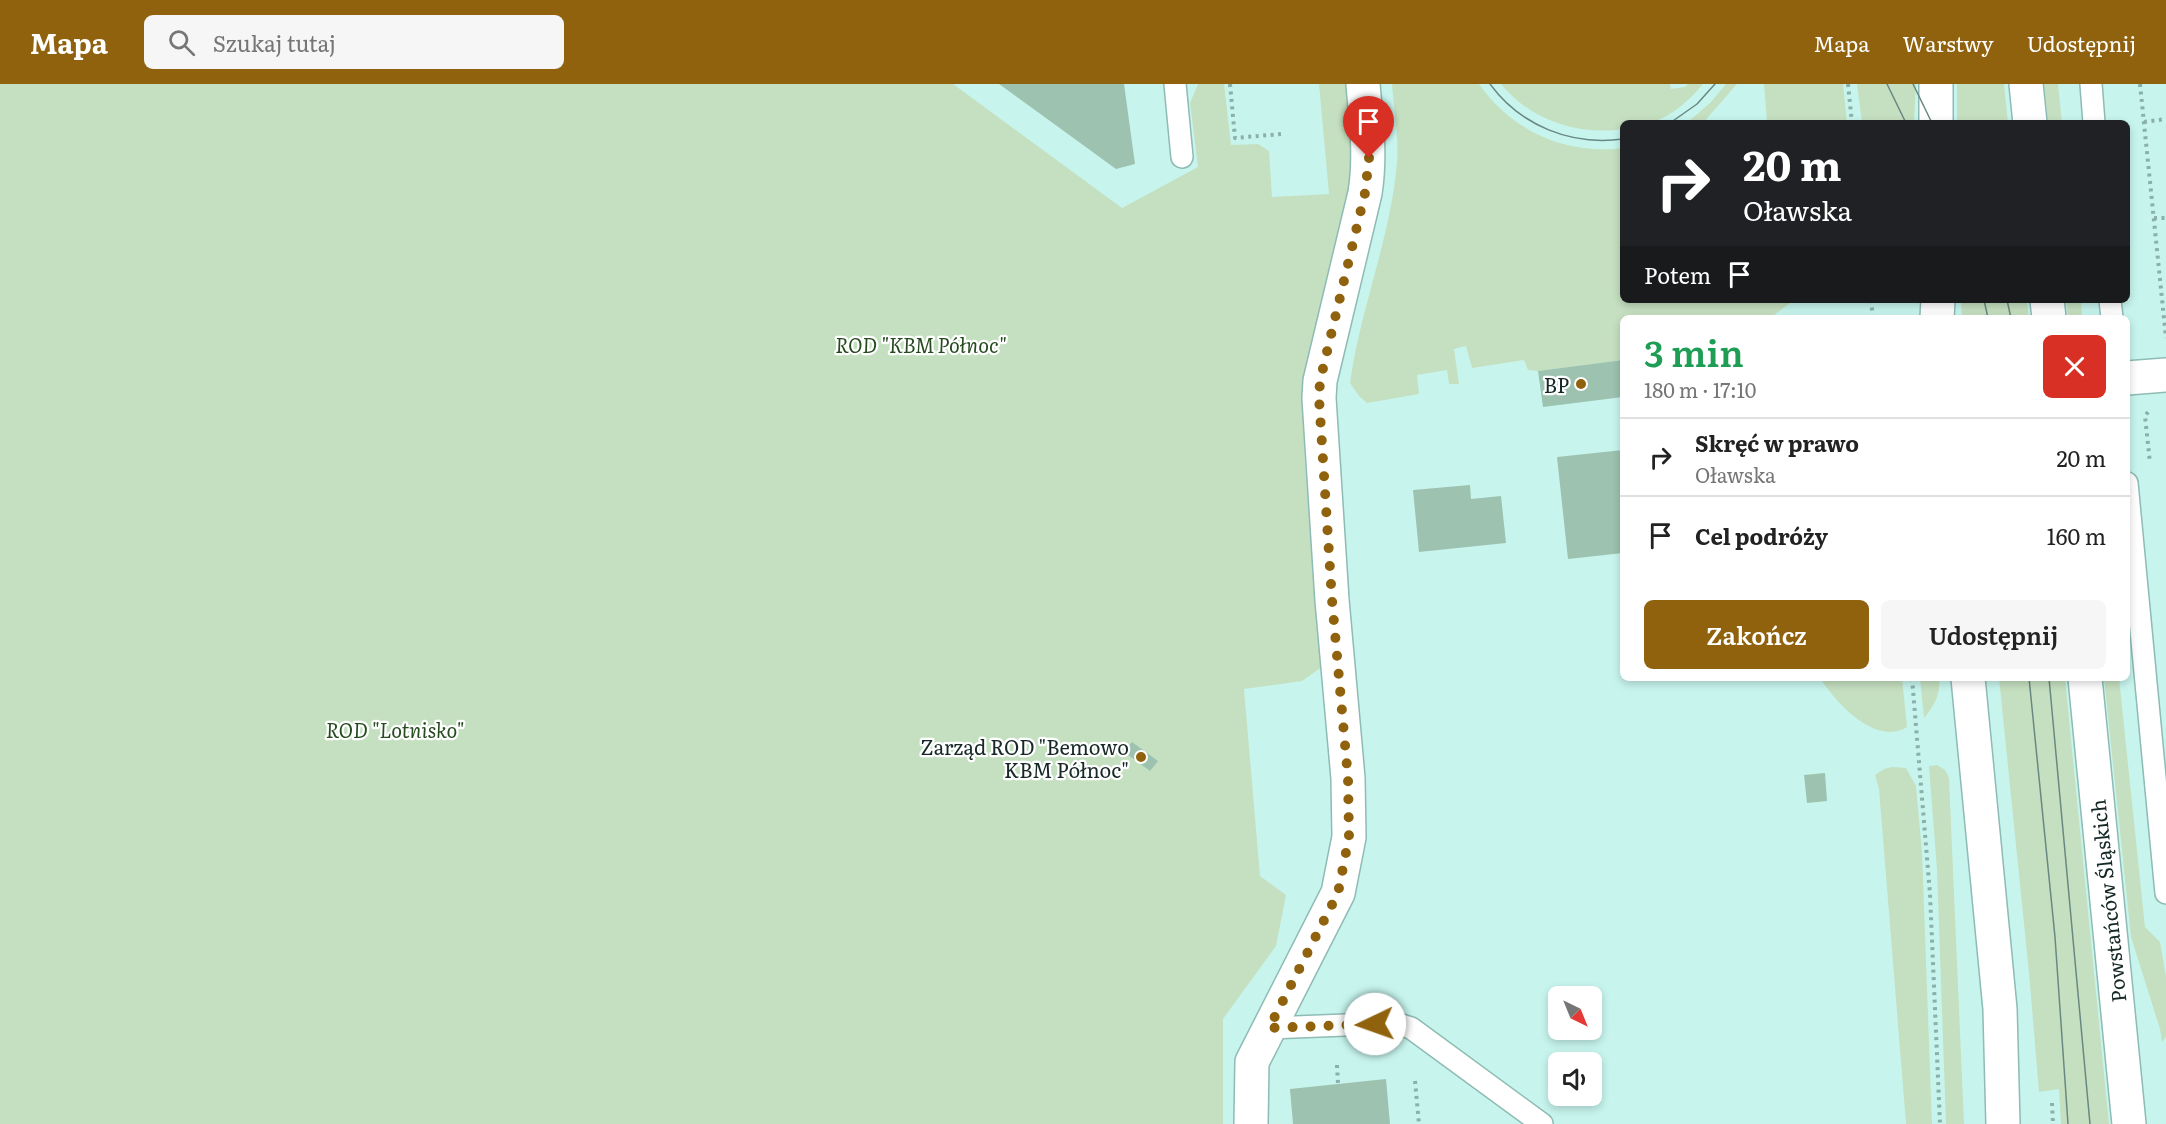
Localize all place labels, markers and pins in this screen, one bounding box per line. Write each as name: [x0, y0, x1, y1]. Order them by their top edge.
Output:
pin: [1343, 96, 1394, 158]
place label: BP: [1544, 369, 1569, 399]
marker: BP: [1574, 377, 1588, 391]
place label: Zarząd ROD "Bemowo KBM Północ": [920, 731, 1129, 784]
marker: Zarząd ROD "Bemowo KBM Północ": [1134, 750, 1148, 764]

